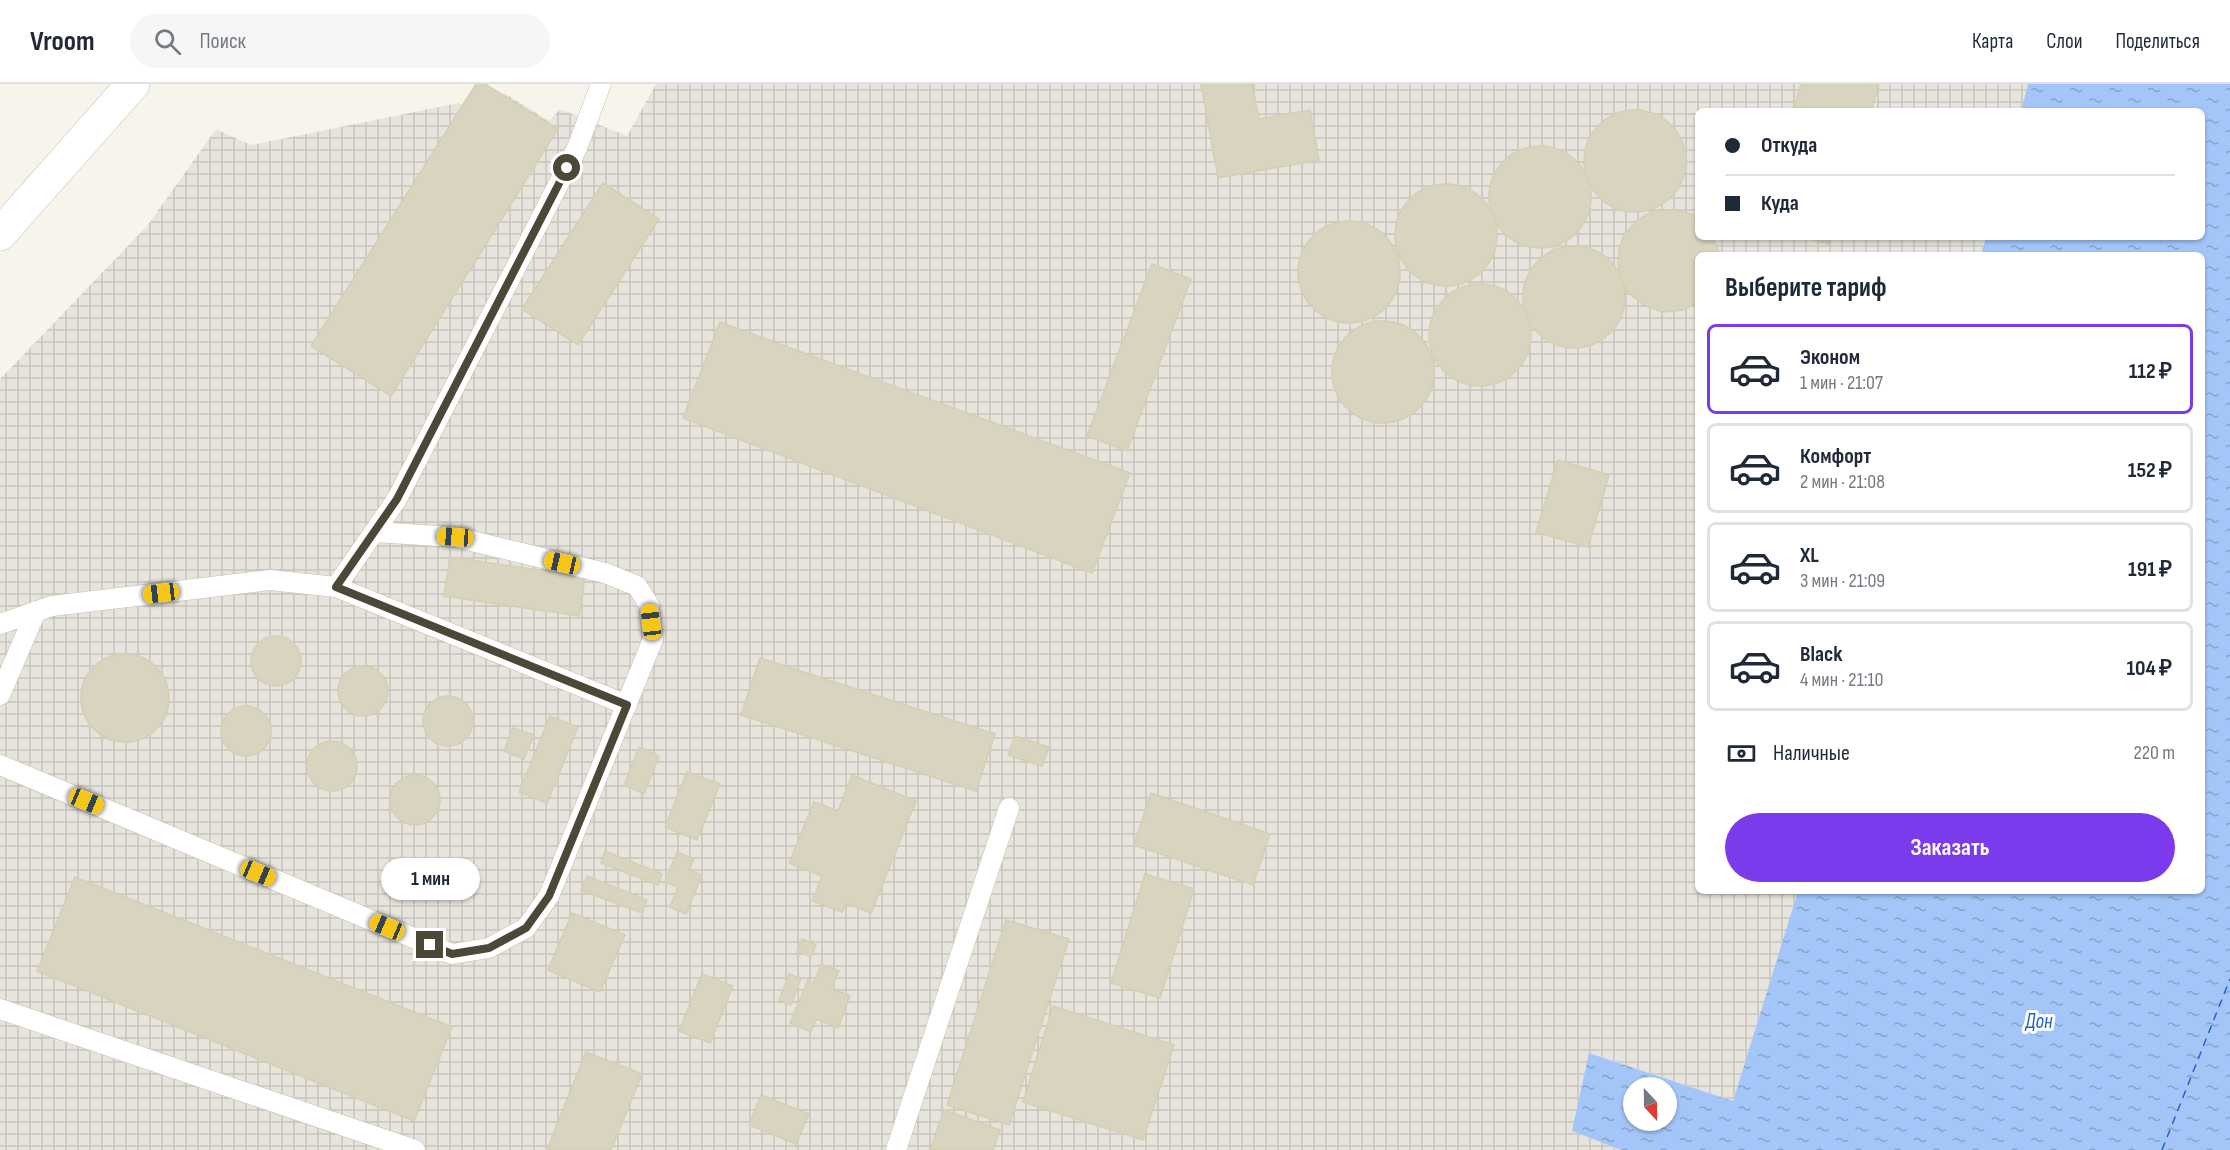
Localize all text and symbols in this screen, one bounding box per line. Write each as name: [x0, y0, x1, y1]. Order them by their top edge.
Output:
search box: [130, 14, 550, 68]
text: Vroom: [30, 25, 94, 58]
icon: search: [151, 25, 184, 58]
text: Поиск: [199, 28, 246, 55]
text: Карта: [1972, 29, 2013, 54]
text: Слои: [2046, 29, 2082, 54]
text: Поделиться: [2115, 29, 2200, 54]
text: Откуда: [1761, 132, 1817, 159]
route start: [553, 154, 580, 181]
text: Куда: [1761, 190, 1799, 217]
text: Выберите тариф: [1725, 272, 1887, 304]
icon: car: [1728, 342, 1782, 396]
text: Эконом: [1800, 344, 1860, 371]
text: 112 ₽: [2129, 358, 2172, 385]
text: 1 мин · 21:07: [1800, 371, 1883, 395]
icon: car: [1728, 441, 1782, 495]
text: Комфорт: [1800, 443, 1871, 470]
text: 152 ₽: [2128, 457, 2172, 484]
text: 2 мин · 21:08: [1800, 470, 1885, 494]
car: [436, 527, 474, 547]
icon: car: [1728, 540, 1782, 594]
text: XL: [1800, 542, 1819, 569]
car: [542, 550, 582, 576]
text: 191 ₽: [2128, 556, 2172, 583]
text: 3 мин · 21:09: [1800, 569, 1885, 593]
car: [142, 582, 180, 604]
car: [640, 603, 662, 641]
icon: car: [1728, 639, 1782, 693]
text: Black: [1800, 641, 1842, 668]
text: 104 ₽: [2126, 655, 2172, 682]
text: 4 мин · 21:10: [1800, 668, 1883, 692]
icon: cash: [1725, 737, 1758, 770]
text: Наличные: [1773, 740, 1850, 767]
text: 220 m: [2134, 741, 2175, 765]
car: [66, 786, 106, 816]
button: Заказать: [1725, 813, 2175, 882]
car: [238, 858, 278, 888]
callout: 1 мин: [380, 858, 480, 900]
text: 1 мин: [411, 867, 450, 891]
car: [367, 912, 407, 942]
route end: [416, 931, 443, 958]
water label: Дон: [2024, 1009, 2053, 1034]
north arrow: [1623, 1077, 1677, 1131]
map controls: [1623, 1077, 1677, 1131]

